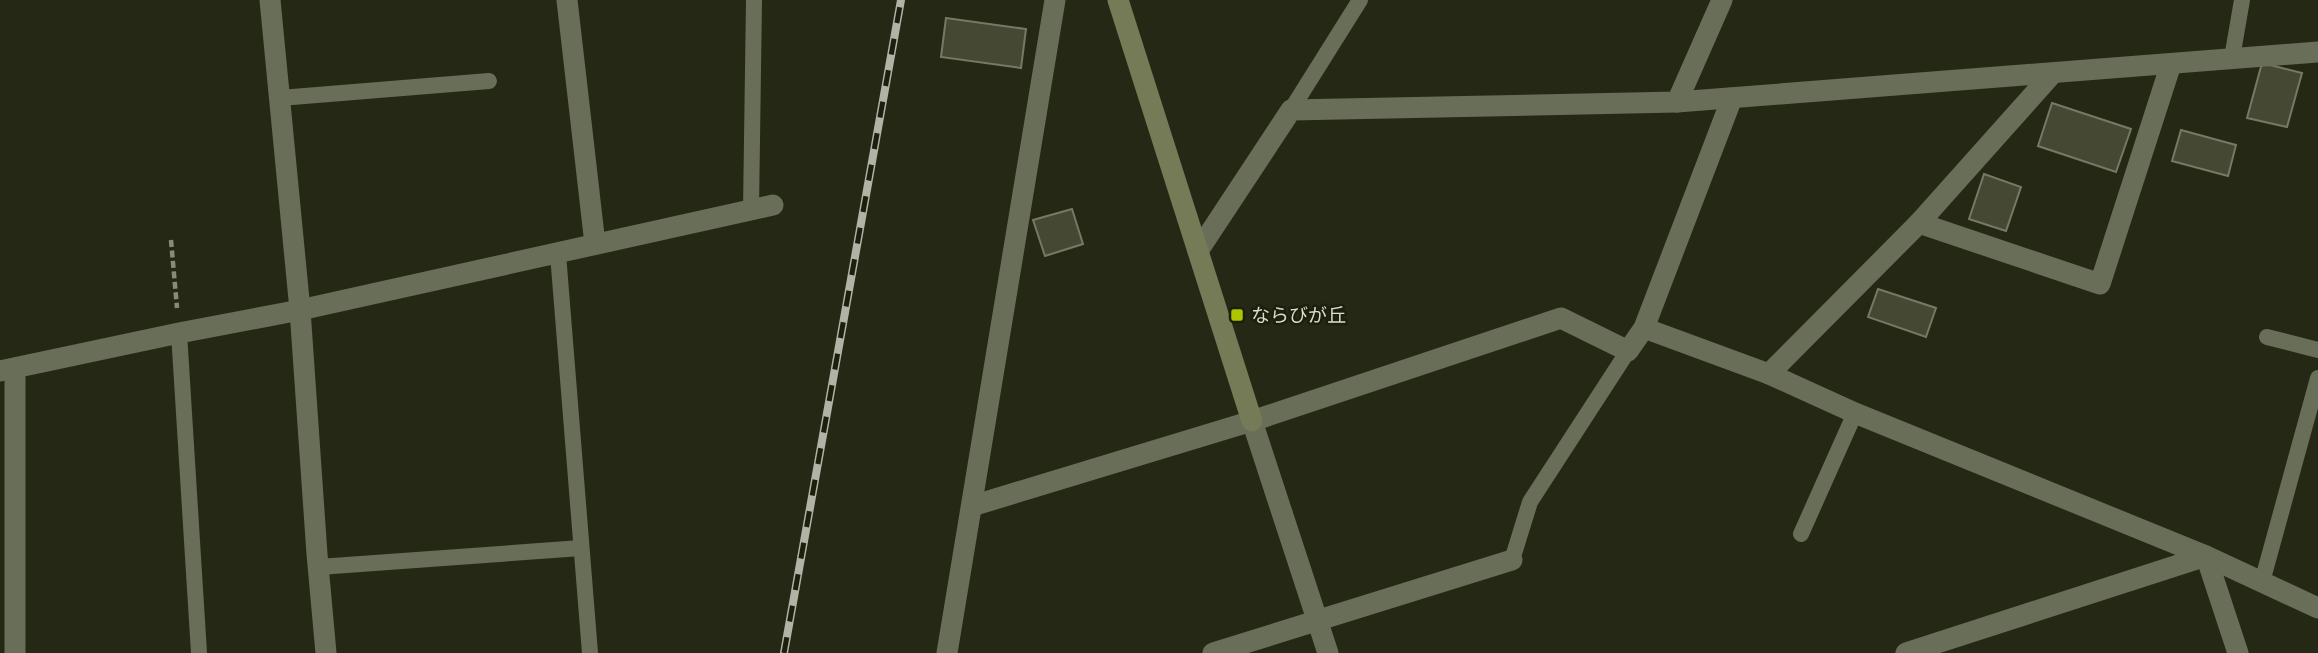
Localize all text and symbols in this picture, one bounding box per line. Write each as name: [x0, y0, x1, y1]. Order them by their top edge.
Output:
place label: ならびが丘: [1251, 304, 1346, 326]
marker: ならびが丘: [1229, 307, 1245, 323]

